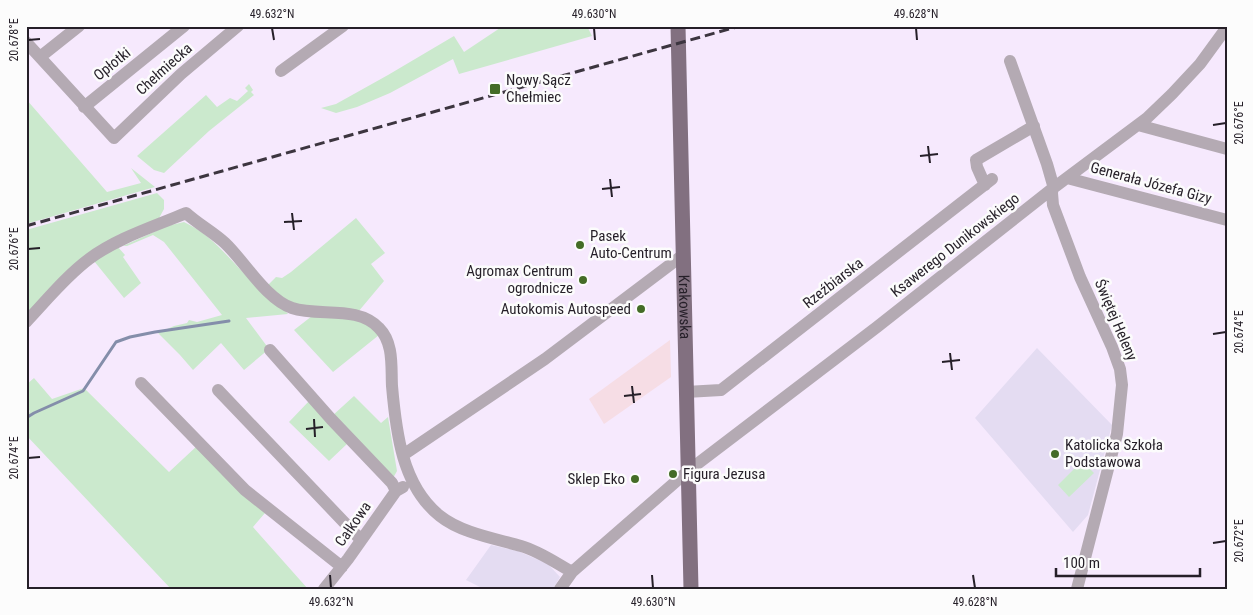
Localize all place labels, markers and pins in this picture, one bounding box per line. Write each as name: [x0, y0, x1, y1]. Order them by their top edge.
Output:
place label: Nowy Sącz Chełmiec: [506, 71, 571, 106]
marker: Nowy Sącz Chełmiec: [488, 82, 502, 96]
place label: Pasek Auto-Centrum: [590, 227, 672, 262]
marker: Pasek Auto-Centrum: [574, 239, 586, 251]
place label: Agromax Centrum ogrodnicze: [466, 262, 573, 297]
marker: Agromax Centrum ogrodnicze: [577, 274, 589, 286]
place label: Autokomis Autospeed: [501, 300, 631, 318]
marker: Autokomis Autospeed: [635, 303, 647, 315]
place label: Katolicka Szkoła Podstawowa: [1065, 436, 1163, 471]
marker: Katolicka Szkoła Podstawowa: [1049, 448, 1061, 460]
place label: Figura Jezusa: [683, 465, 765, 483]
marker: Figura Jezusa: [667, 468, 679, 480]
place label: Sklep Eko: [567, 470, 625, 488]
marker: Sklep Eko: [629, 473, 641, 485]

